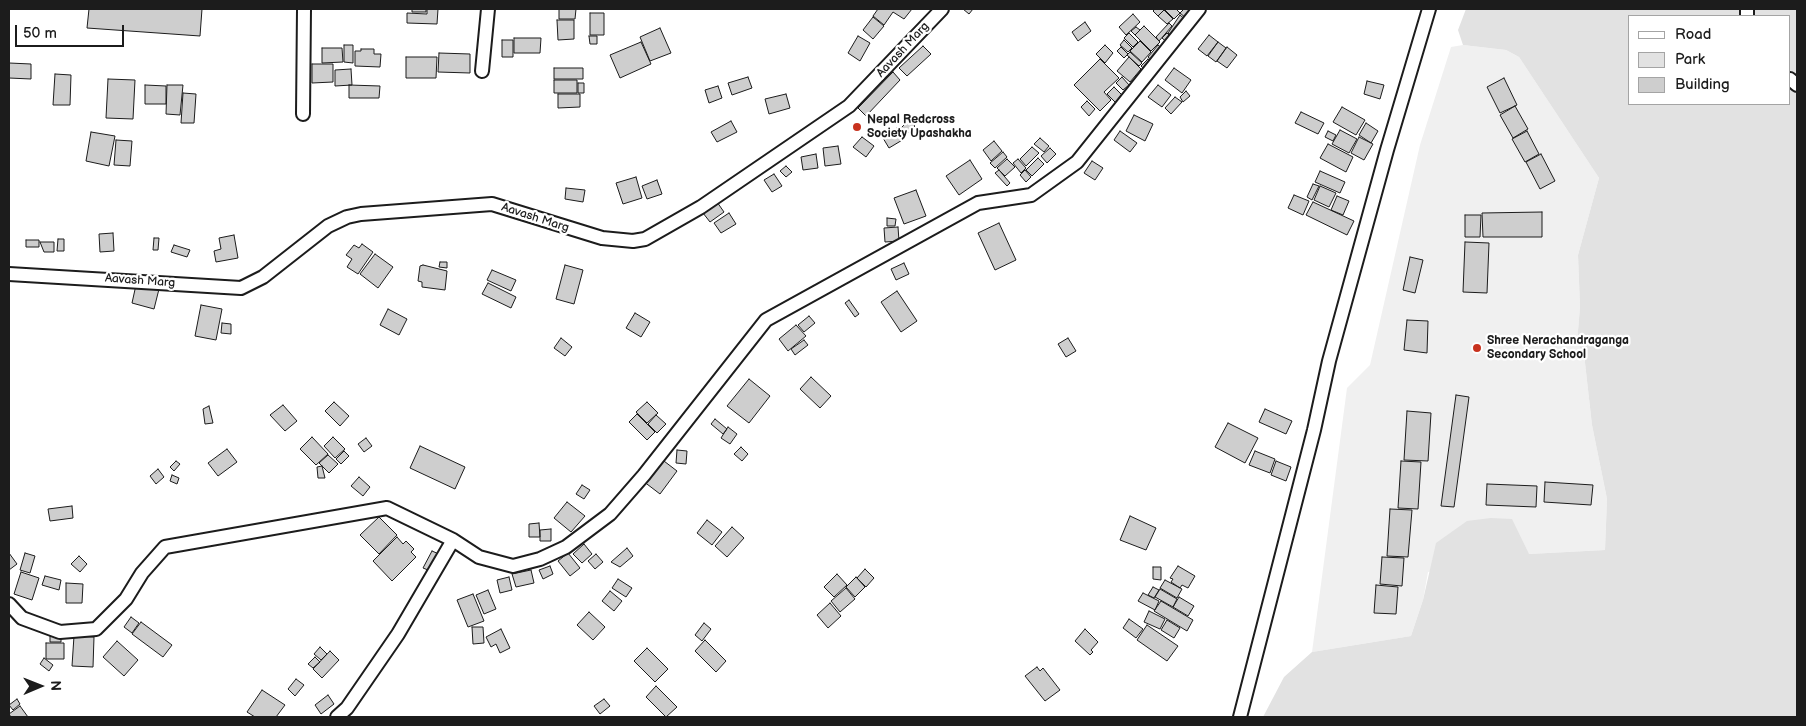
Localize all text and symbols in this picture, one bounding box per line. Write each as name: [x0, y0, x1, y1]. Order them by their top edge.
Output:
scale bar: [18, 15, 126, 47]
legend: [1628, 15, 1791, 105]
street label: Aavash Marg: [874, 19, 932, 81]
text: 50 m: [23, 24, 57, 43]
text: Road: [1675, 25, 1711, 44]
text: Park: [1675, 50, 1705, 69]
text: Building: [1675, 75, 1730, 94]
place label: Nepal Redcross Society Upashakha: [867, 113, 972, 141]
marker: Nepal Redcross Society Upashakha: [851, 121, 863, 133]
street label: Aavash Marg: [499, 200, 571, 236]
street label: Aavash Marg: [104, 271, 176, 291]
place label: Shree Nerachandraganga Secondary School: [1487, 334, 1629, 362]
marker: Shree Nerachandraganga Secondary School: [1471, 342, 1483, 354]
north arrow: [15, 661, 65, 711]
text: N: [47, 680, 64, 691]

